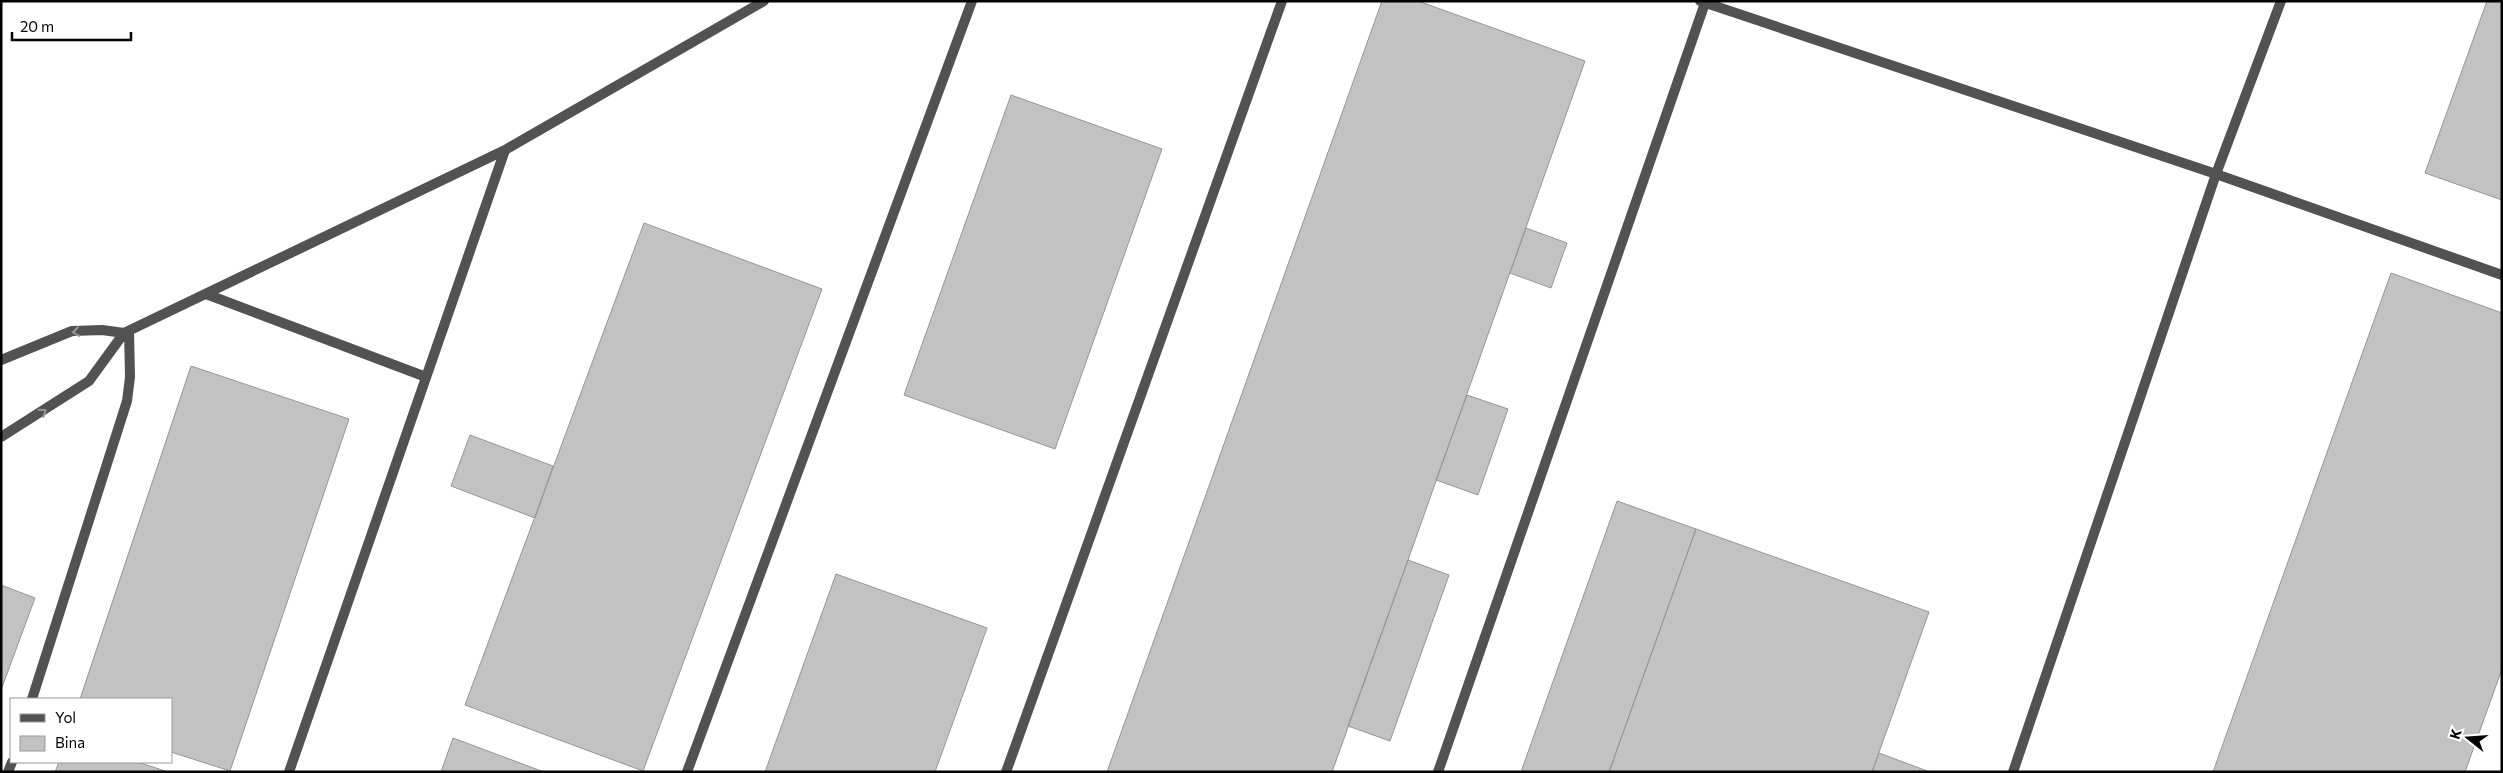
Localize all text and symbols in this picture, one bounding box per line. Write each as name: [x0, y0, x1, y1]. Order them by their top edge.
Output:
scale bar: [12, 10, 131, 42]
text: 20 m: [20, 17, 54, 35]
one-way arrow: [72, 326, 81, 336]
one-way arrow: [37, 408, 46, 418]
legend: [10, 698, 172, 763]
text: Yol: [55, 708, 76, 726]
north arrow: [2443, 713, 2493, 763]
text: K: [2446, 727, 2465, 741]
text: Bina: [55, 733, 85, 751]

